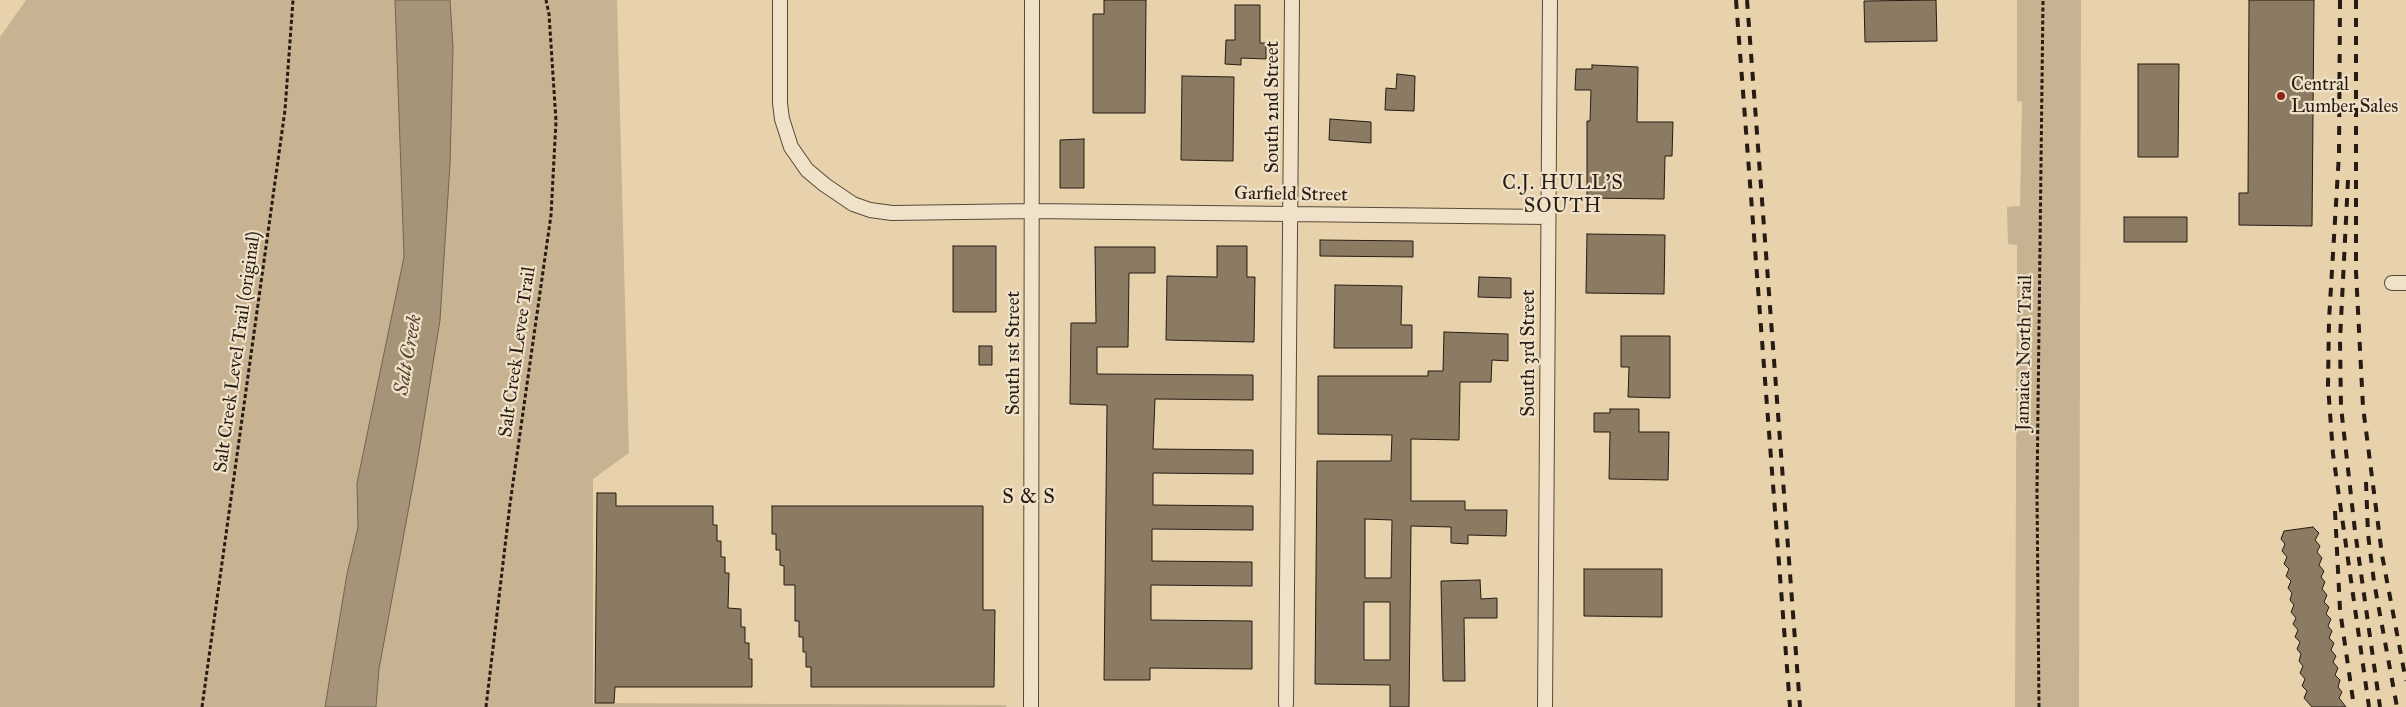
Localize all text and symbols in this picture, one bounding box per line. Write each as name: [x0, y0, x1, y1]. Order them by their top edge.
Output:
street label: South 2nd Street: [1262, 41, 1284, 173]
place label: Central Lumber Sales: [2291, 74, 2398, 118]
marker: Central Lumber Sales: [2275, 90, 2287, 102]
district label: C.J. HULL'S SOUTH: [1501, 172, 1625, 219]
street label: Garfield Street: [1234, 183, 1348, 207]
street label: Salt Creek Level Trail (original): [210, 230, 266, 474]
street label: Salt Creek Levee Trail: [495, 265, 541, 439]
street label: Jamaica North Trail: [2012, 275, 2038, 431]
street label: South 3rd Street: [1518, 289, 1540, 417]
street label: South 1st Street: [1003, 291, 1025, 415]
water label: Salt Creek: [390, 313, 428, 397]
district label: S & S: [1002, 486, 1056, 510]

